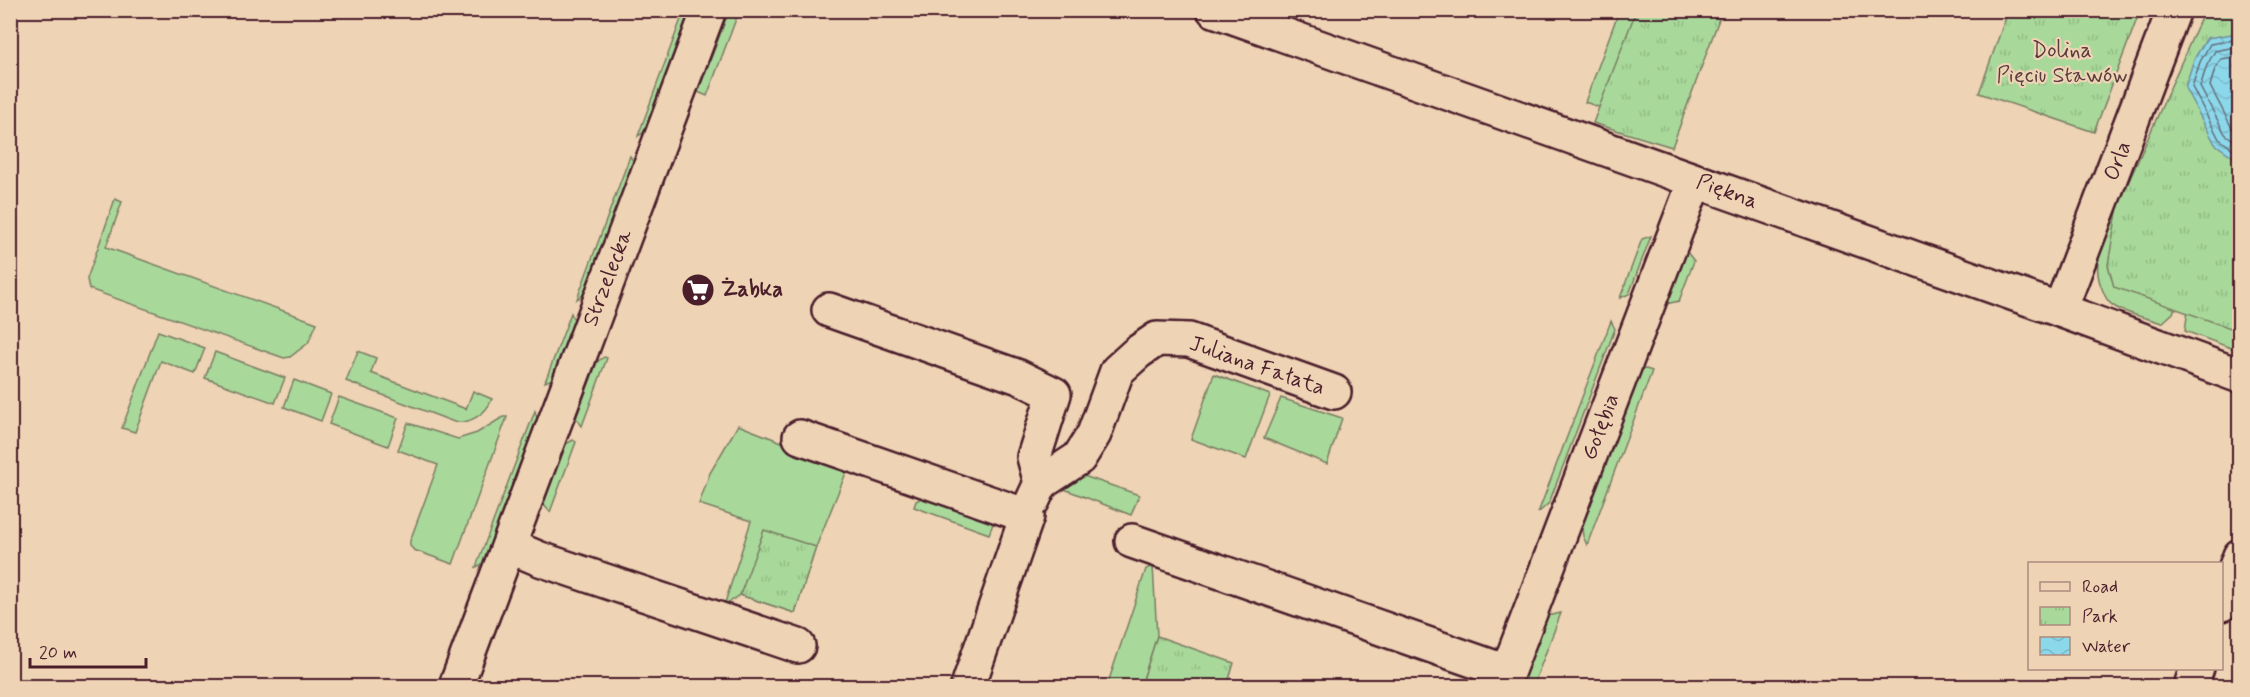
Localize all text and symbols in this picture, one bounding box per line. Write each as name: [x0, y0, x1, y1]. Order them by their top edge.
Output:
park label: Dolina Pięciu Stawów: [1996, 37, 2128, 90]
street label: Orla: [2098, 137, 2138, 185]
street label: Piękna: [1693, 168, 1761, 216]
street label: Strzelecka: [577, 225, 640, 330]
supermarket icon: Żabka: [680, 272, 716, 308]
place label: Żabka: [721, 276, 783, 304]
street label: Juliana Fałata: [1186, 330, 1328, 402]
street label: Gołębia: [1576, 390, 1626, 464]
legend: [2028, 562, 2223, 670]
text: Road: [2082, 575, 2118, 599]
text: Park: [2082, 605, 2118, 629]
scale bar: [30, 631, 146, 669]
text: Water: [2082, 635, 2131, 659]
text: 20 m: [39, 641, 77, 665]

